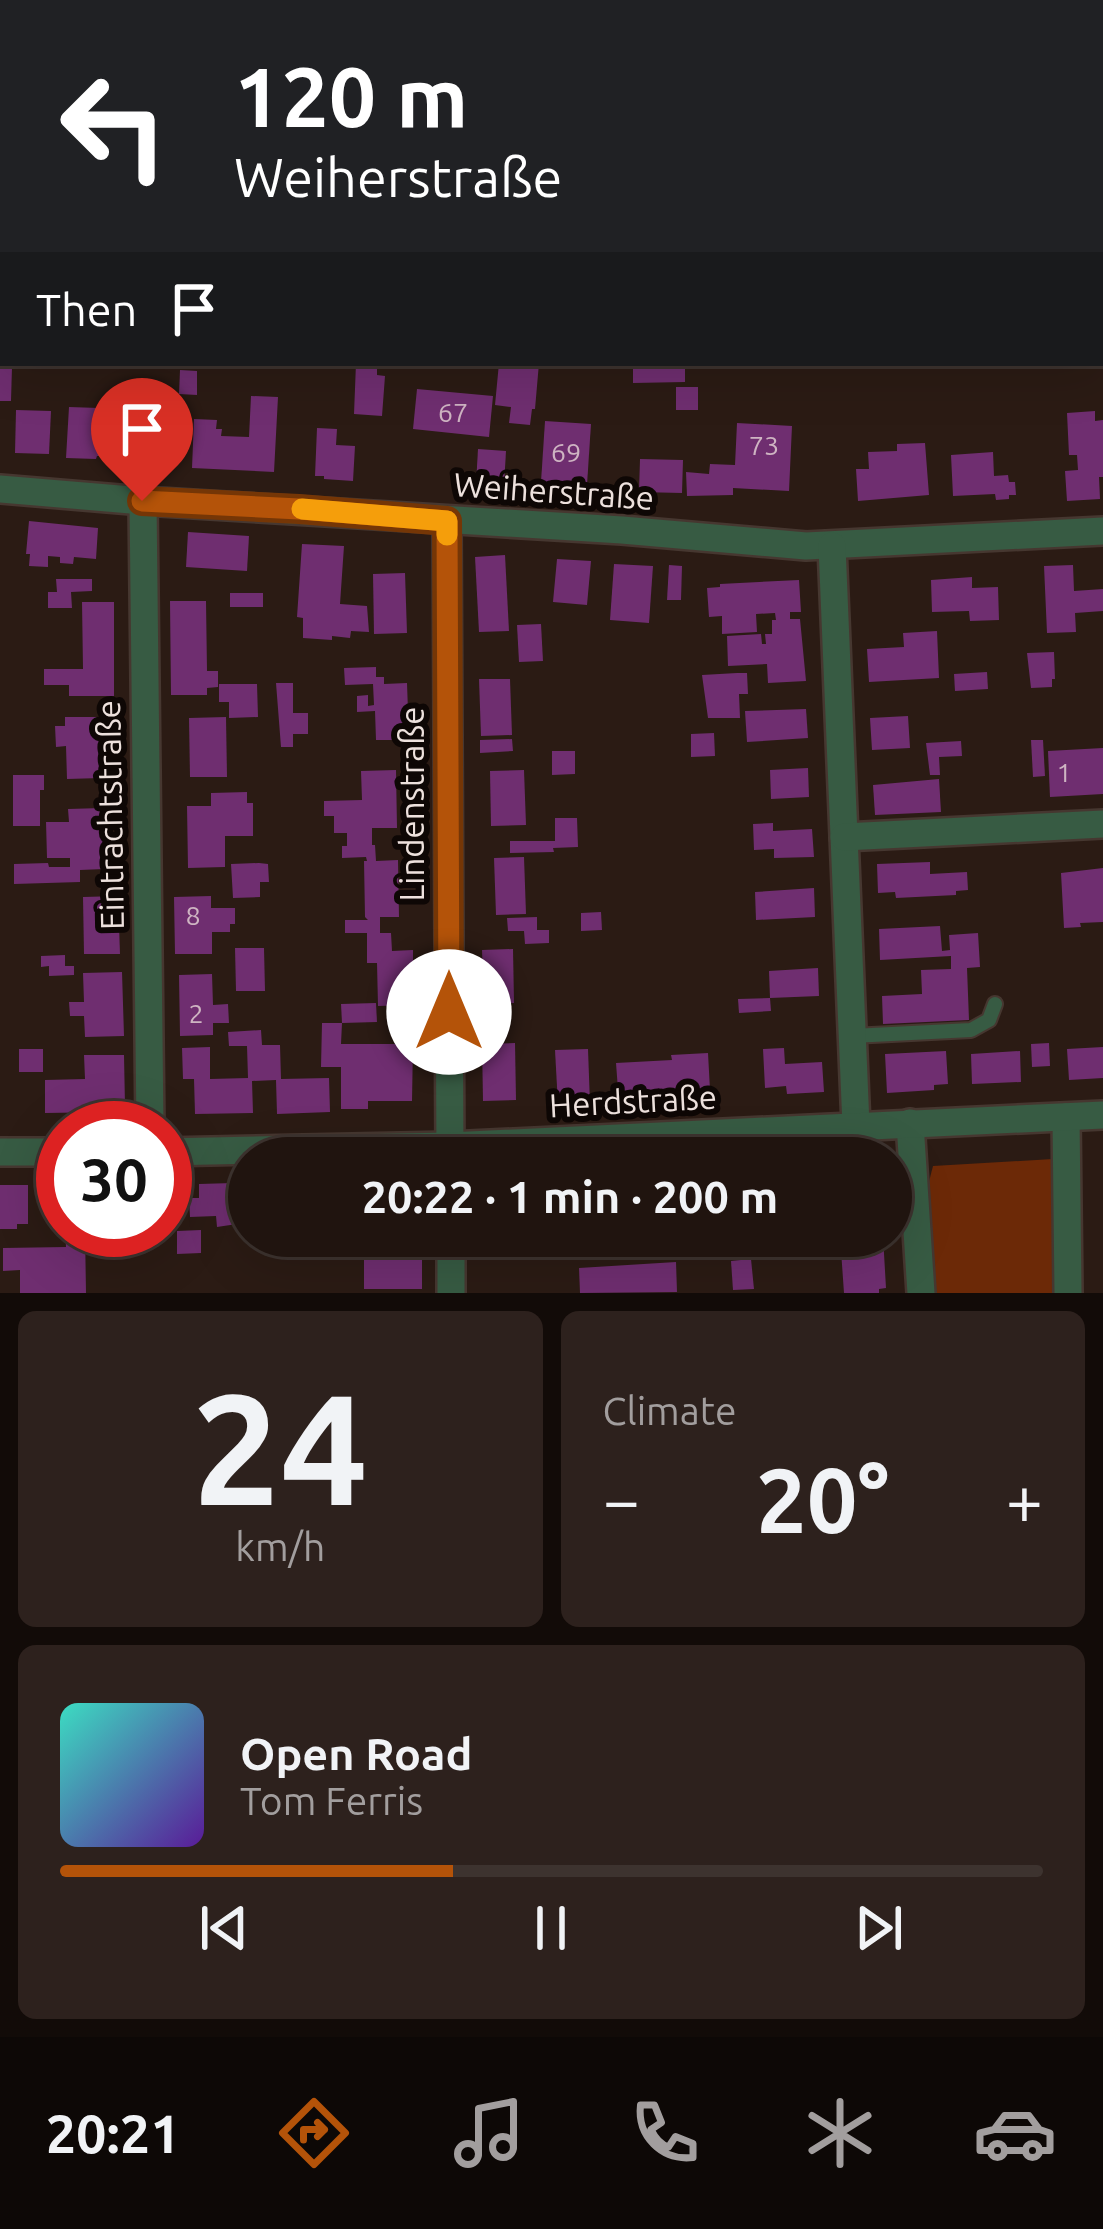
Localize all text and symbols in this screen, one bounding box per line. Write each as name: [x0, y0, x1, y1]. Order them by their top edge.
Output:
icon: left: [36, 48, 192, 204]
text: 120 m: [234, 49, 468, 143]
text: Weiherstraße: [234, 147, 562, 207]
icon: arrive: [161, 276, 227, 342]
text: Then: [36, 284, 137, 335]
pin: [91, 378, 193, 501]
icon: arrive: [109, 396, 175, 462]
house number: 67: [438, 397, 468, 427]
house number: 73: [749, 430, 779, 460]
house number: 69: [551, 437, 581, 467]
street label: Weiherstraße: [453, 465, 655, 516]
street label: Eintrachtstraße: [89, 700, 130, 930]
street label: Lindenstraße: [393, 707, 430, 901]
house number: 1: [1056, 757, 1072, 787]
house number: 8: [185, 900, 201, 930]
position arrow: [386, 949, 512, 1075]
house number: 2: [188, 998, 204, 1028]
street label: Herdstraße: [548, 1078, 718, 1123]
speed limit sign: 30: [36, 1101, 192, 1257]
text: 20:22 · 1 min · 200 m: [362, 1171, 778, 1222]
text: 24: [192, 1360, 368, 1534]
text: Climate: [603, 1389, 737, 1432]
text: 20°: [756, 1449, 889, 1550]
text: −: [603, 1462, 640, 1536]
text: +: [1006, 1462, 1043, 1536]
text: km/h: [235, 1525, 325, 1568]
text: Open Road: [240, 1728, 472, 1779]
text: Tom Ferris: [240, 1779, 423, 1822]
icon: previous: [191, 1895, 257, 1961]
icon: pause: [518, 1895, 584, 1961]
icon: next: [846, 1895, 912, 1961]
icon: directions: [272, 2091, 356, 2175]
icon: music: [447, 2091, 531, 2175]
icon: phone: [623, 2091, 707, 2175]
icon: climate: [798, 2091, 882, 2175]
icon: car: [973, 2091, 1057, 2175]
text: 20:21: [46, 2103, 181, 2163]

